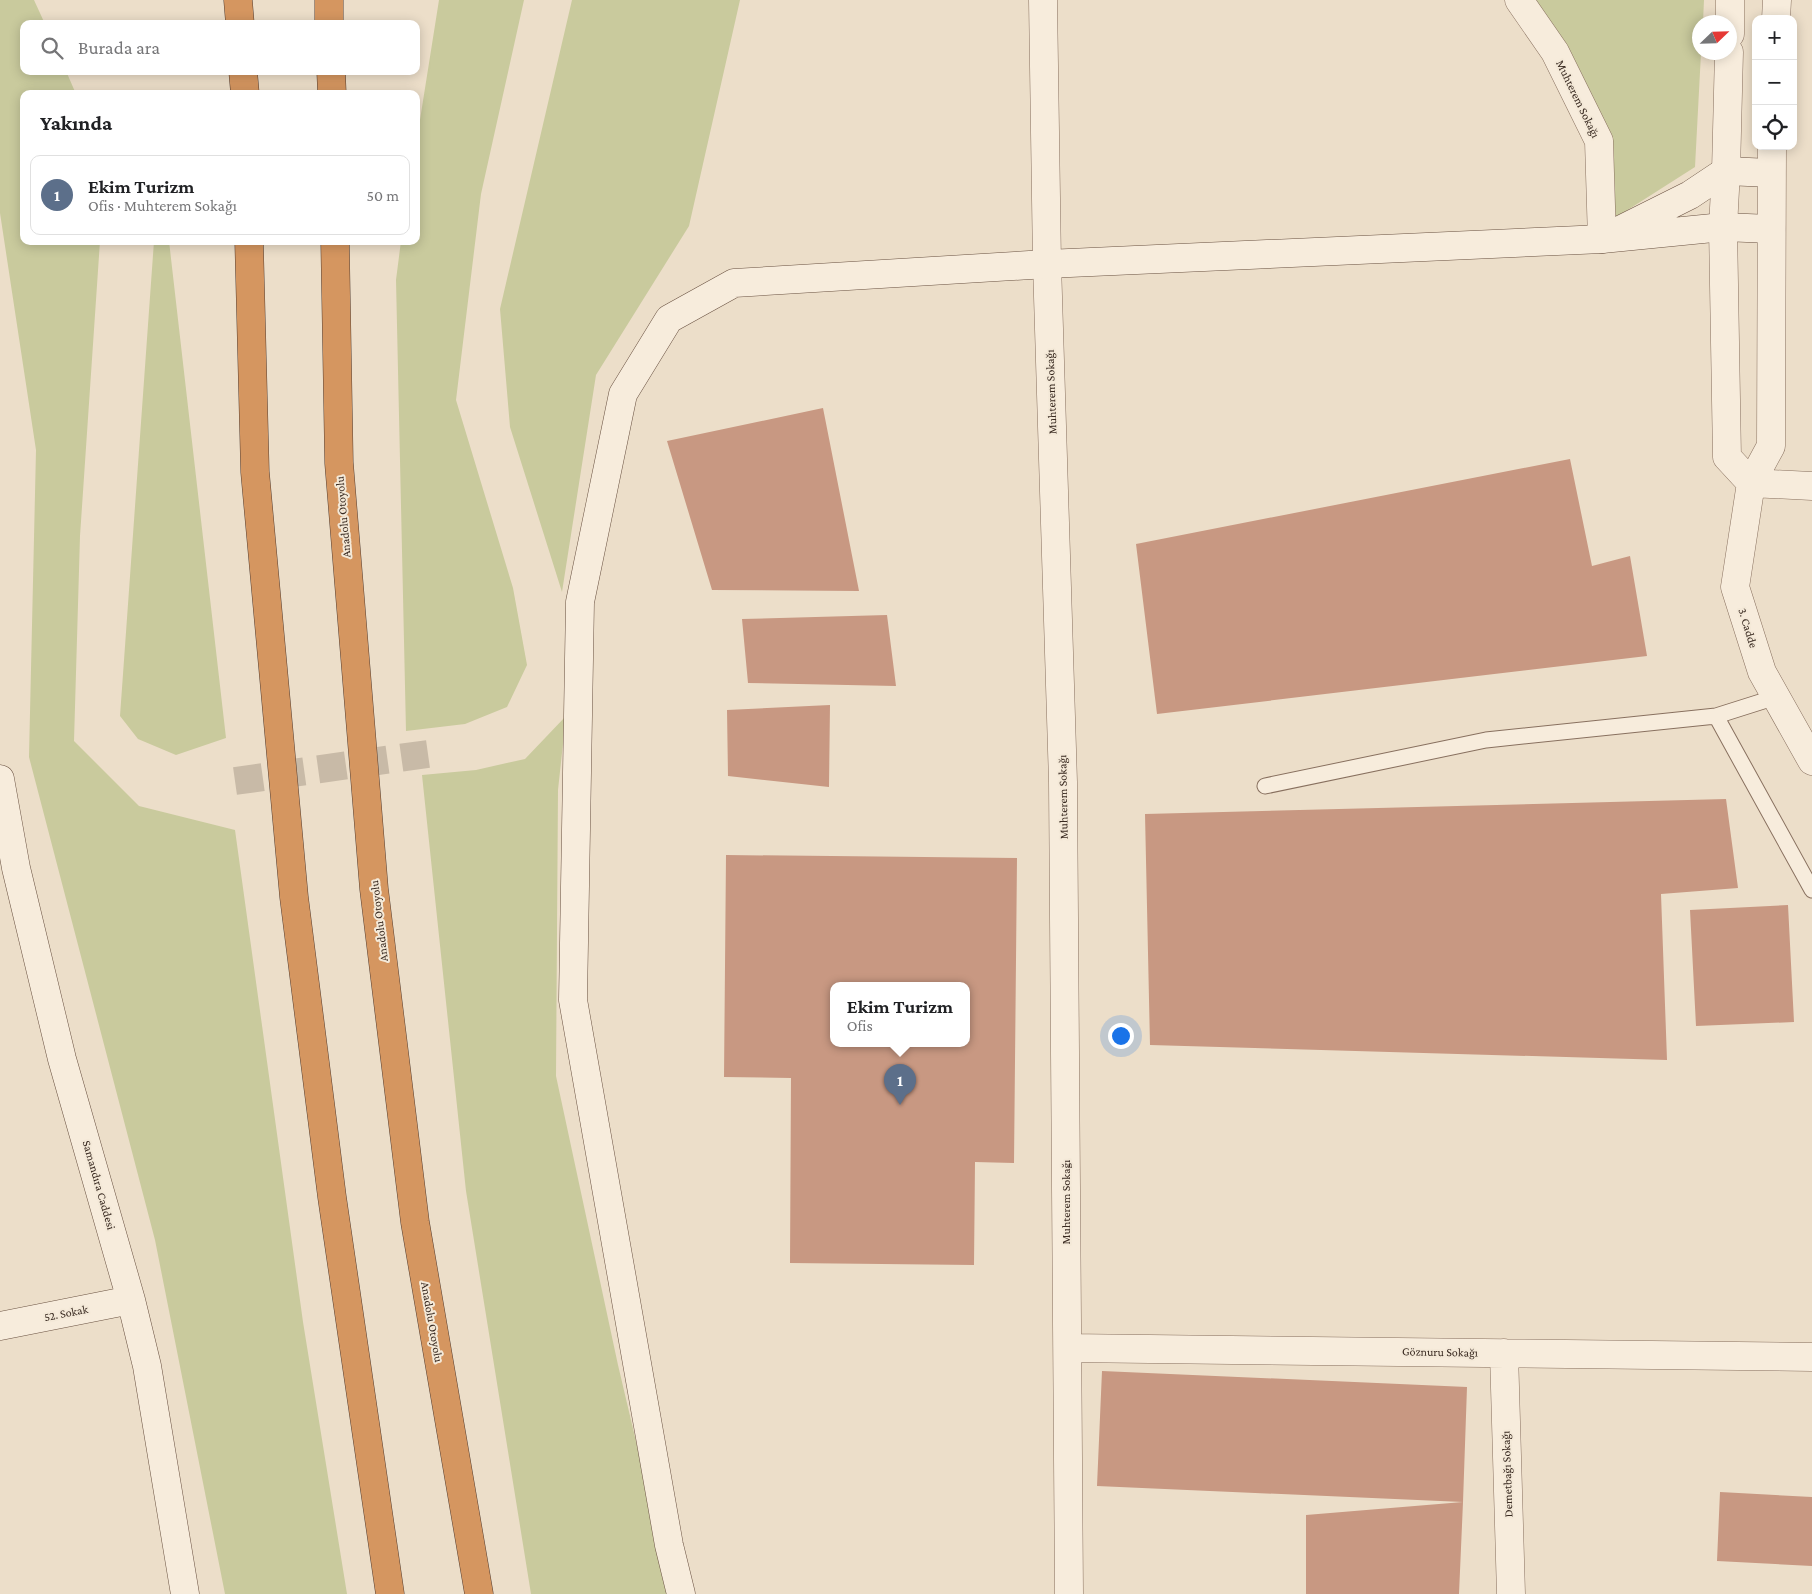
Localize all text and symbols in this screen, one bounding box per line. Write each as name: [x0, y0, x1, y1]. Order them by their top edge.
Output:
north arrow: [1692, 15, 1737, 60]
map controls: [1752, 15, 1797, 150]
button: +: [1752, 15, 1797, 60]
search box: [20, 20, 420, 75]
icon: search: [38, 34, 66, 62]
text: Burada ara: [78, 37, 160, 58]
street label: Muhterem Sokağı: [1553, 58, 1603, 140]
button: −: [1752, 60, 1797, 105]
button: locate: [1752, 105, 1797, 150]
text: Yakında: [40, 111, 112, 135]
text: Ekim Turizm: [88, 176, 194, 197]
text: 1: [54, 187, 60, 204]
text: 50 m: [367, 187, 399, 204]
text: Ofis · Muhterem Sokağı: [88, 197, 237, 214]
street label: Muhterem Sokağı: [1043, 349, 1059, 435]
street label: Anadolu Otoyolu: [332, 475, 354, 558]
street label: 3. Cadde: [1735, 606, 1761, 650]
street label: Muhterem Sokağı: [1055, 754, 1071, 840]
street label: Anadolu Otoyolu: [367, 879, 391, 962]
popup: [830, 982, 970, 1047]
text: Ekim Turizm: [847, 996, 953, 1017]
text: Ofis: [847, 1017, 873, 1034]
your location: [1108, 1023, 1134, 1049]
pin: 1: [884, 1064, 916, 1105]
street label: Samandıra Caddesi: [80, 1139, 118, 1231]
street label: Muhterem Sokağı: [1059, 1160, 1073, 1244]
street label: Anadolu Otoyolu: [418, 1281, 446, 1364]
street label: 52. Sokak: [43, 1302, 89, 1324]
street label: Göznuru Sokağı: [1402, 1344, 1478, 1360]
street label: Demetbağı Sokağı: [1498, 1430, 1516, 1518]

